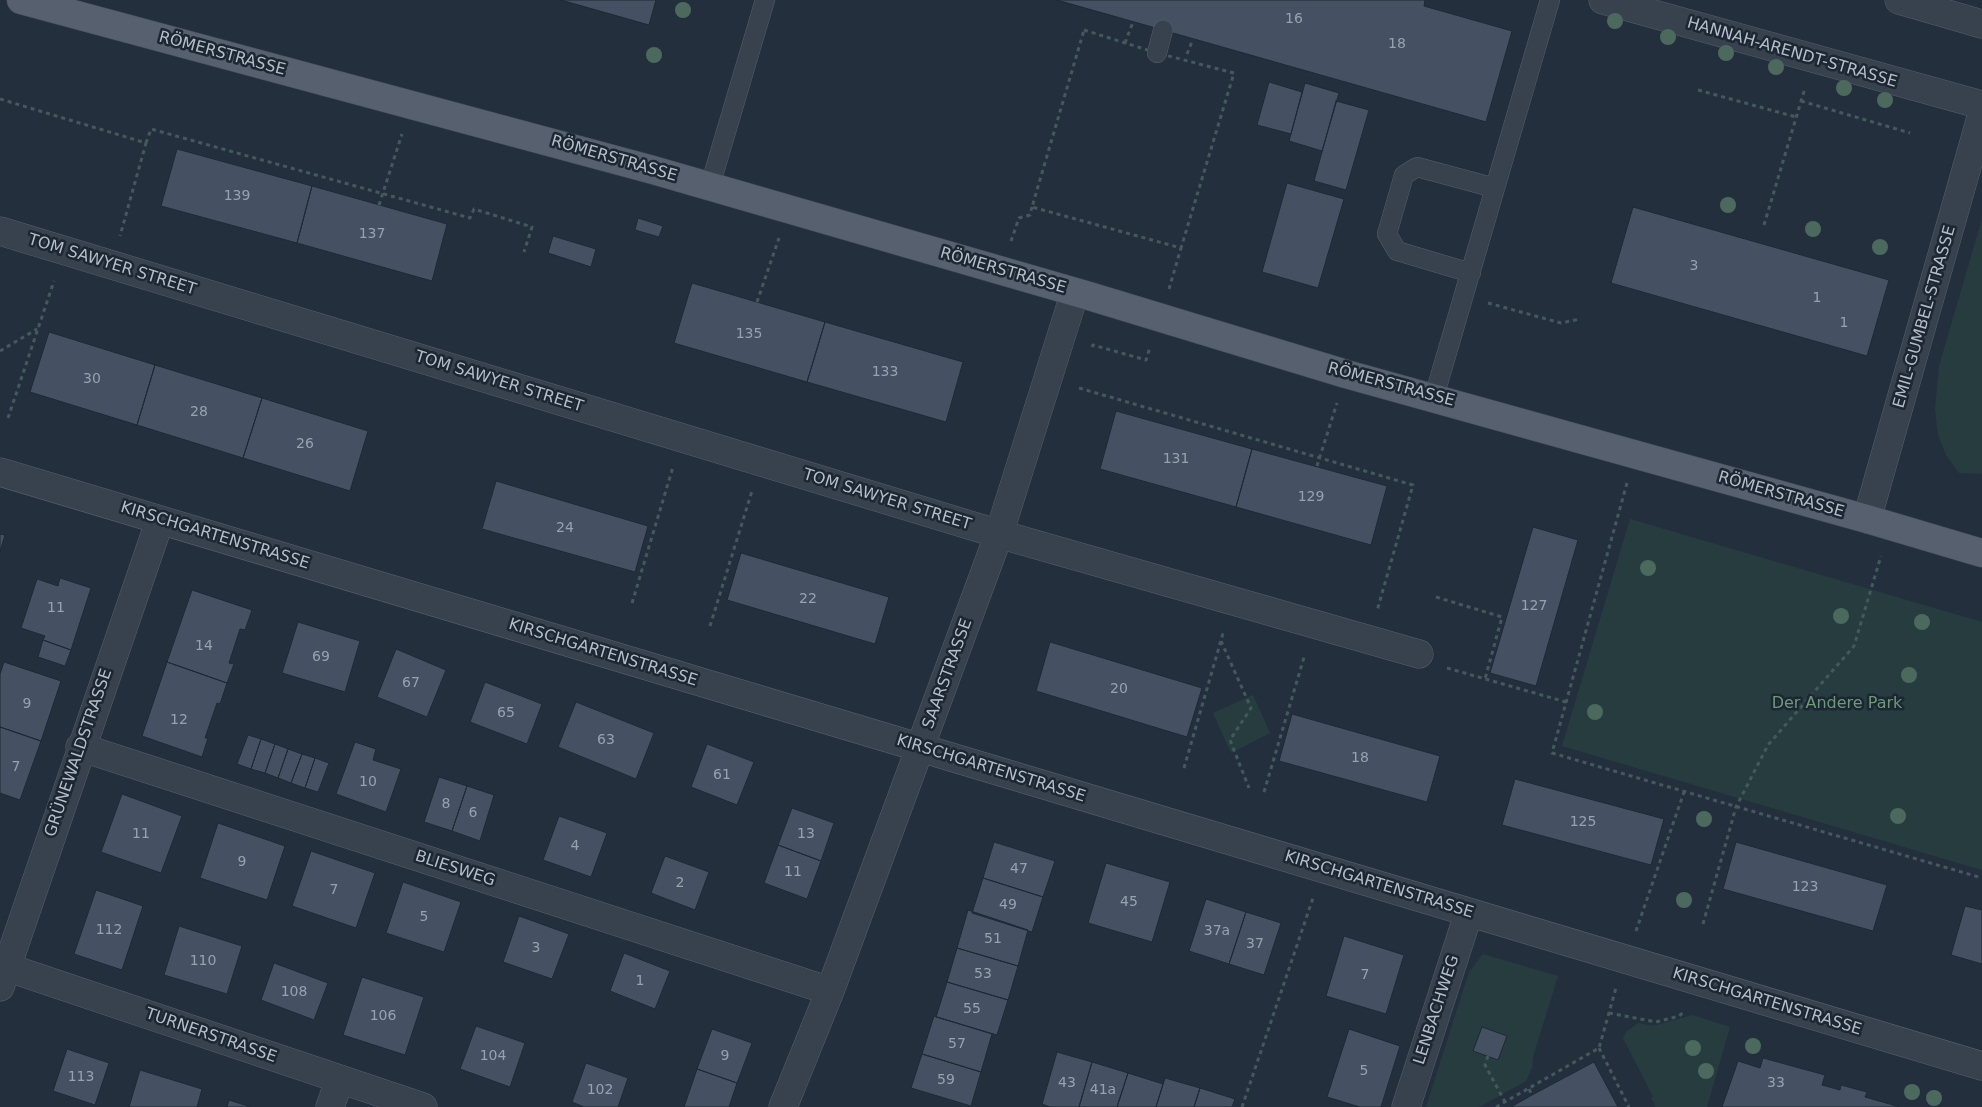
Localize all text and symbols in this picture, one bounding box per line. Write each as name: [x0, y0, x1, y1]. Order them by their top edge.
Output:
house number: 16: [1285, 11, 1303, 27]
street label: HANNAH-ARENDT-STRASSE: [1685, 14, 1899, 92]
street label: RÖMERSTRASSE: [156, 28, 288, 80]
house number: 18: [1388, 36, 1406, 52]
street label: RÖMERSTRASSE: [549, 132, 679, 186]
house number: 139: [224, 188, 250, 204]
street label: EMIL-GUMBEL-STRASSE: [1890, 224, 1960, 410]
house number: 137: [359, 226, 385, 242]
street label: TOM SAWYER STREET: [26, 230, 198, 300]
street label: RÖMERSTRASSE: [938, 244, 1068, 298]
house number: 3: [1690, 258, 1698, 274]
house number: 1: [1813, 290, 1821, 306]
house number: 1: [1840, 315, 1848, 331]
house number: 135: [736, 326, 762, 342]
street label: TOM SAWYER STREET: [413, 347, 585, 417]
street label: RÖMERSTRASSE: [1325, 359, 1457, 411]
house number: 133: [872, 364, 898, 380]
house number: 30: [83, 371, 101, 387]
house number: 28: [190, 404, 208, 420]
house number: 26: [296, 436, 314, 452]
house number: 131: [1163, 451, 1189, 467]
street label: TOM SAWYER STREET: [801, 465, 973, 535]
street label: RÖMERSTRASSE: [1716, 468, 1846, 522]
house number: 129: [1298, 489, 1324, 505]
street label: KIRSCHGARTENSTRASSE: [118, 498, 312, 574]
house number: 24: [556, 520, 574, 536]
house number: 22: [799, 591, 817, 607]
house number: 127: [1521, 598, 1547, 614]
house number: 11: [47, 600, 65, 616]
street label: KIRSCHGARTENSTRASSE: [506, 615, 700, 691]
street label: SAARSTRASSE: [919, 616, 977, 732]
house number: 14: [195, 638, 213, 654]
house number: 69: [312, 649, 330, 665]
street label: GRÜNEWALDSTRASSE: [41, 667, 117, 839]
house number: 67: [402, 675, 420, 691]
house number: 20: [1110, 681, 1128, 697]
park label: Der Andere Park: [1772, 694, 1902, 714]
house number: 9: [23, 696, 31, 712]
house number: 65: [497, 705, 515, 721]
house number: 12: [170, 712, 188, 728]
street label: KIRSCHGARTENSTRASSE: [894, 731, 1088, 807]
house number: 63: [597, 732, 615, 748]
house number: 18: [1351, 750, 1369, 766]
house number: 7: [12, 759, 20, 775]
house number: 61: [713, 767, 731, 783]
house number: 10: [359, 774, 377, 790]
house number: 8: [442, 796, 450, 812]
house number: 6: [469, 805, 477, 821]
house number: 125: [1570, 814, 1596, 830]
house number: 11: [132, 826, 150, 842]
house number: 13: [797, 826, 815, 842]
house number: 4: [571, 838, 579, 854]
street label: BLIESWEG: [412, 847, 498, 891]
street label: KIRSCHGARTENSTRASSE: [1282, 847, 1476, 923]
house number: 9: [238, 854, 246, 870]
house number: 47: [1010, 861, 1028, 877]
house number: 11: [784, 864, 802, 880]
house number: 2: [676, 875, 684, 891]
house number: 123: [1792, 879, 1818, 895]
house number: 7: [330, 882, 338, 898]
house number: 45: [1120, 894, 1138, 910]
house number: 49: [999, 897, 1017, 913]
house number: 5: [420, 909, 428, 925]
house number: 112: [96, 922, 122, 938]
house number: 37a: [1204, 923, 1230, 939]
house number: 51: [984, 931, 1002, 947]
house number: 37: [1246, 936, 1264, 952]
house number: 3: [532, 940, 540, 956]
house number: 110: [190, 953, 216, 969]
street label: LENBACHWEG: [1410, 953, 1464, 1067]
street label: KIRSCHGARTENSTRASSE: [1670, 964, 1864, 1040]
house number: 53: [974, 966, 992, 982]
house number: 7: [1361, 967, 1369, 983]
house number: 1: [636, 973, 644, 989]
house number: 108: [281, 984, 307, 1000]
house number: 55: [963, 1001, 981, 1017]
street label: TURNERSTRASSE: [143, 1005, 279, 1067]
house number: 106: [370, 1008, 396, 1024]
house number: 57: [948, 1036, 966, 1052]
house number: 104: [480, 1048, 506, 1064]
house number: 9: [721, 1048, 729, 1064]
house number: 5: [1360, 1063, 1368, 1079]
house number: 113: [68, 1069, 94, 1085]
house number: 59: [937, 1072, 955, 1088]
house number: 43: [1058, 1075, 1076, 1091]
house number: 33: [1767, 1075, 1785, 1091]
house number: 102: [587, 1082, 613, 1098]
house number: 41a: [1090, 1082, 1116, 1098]

